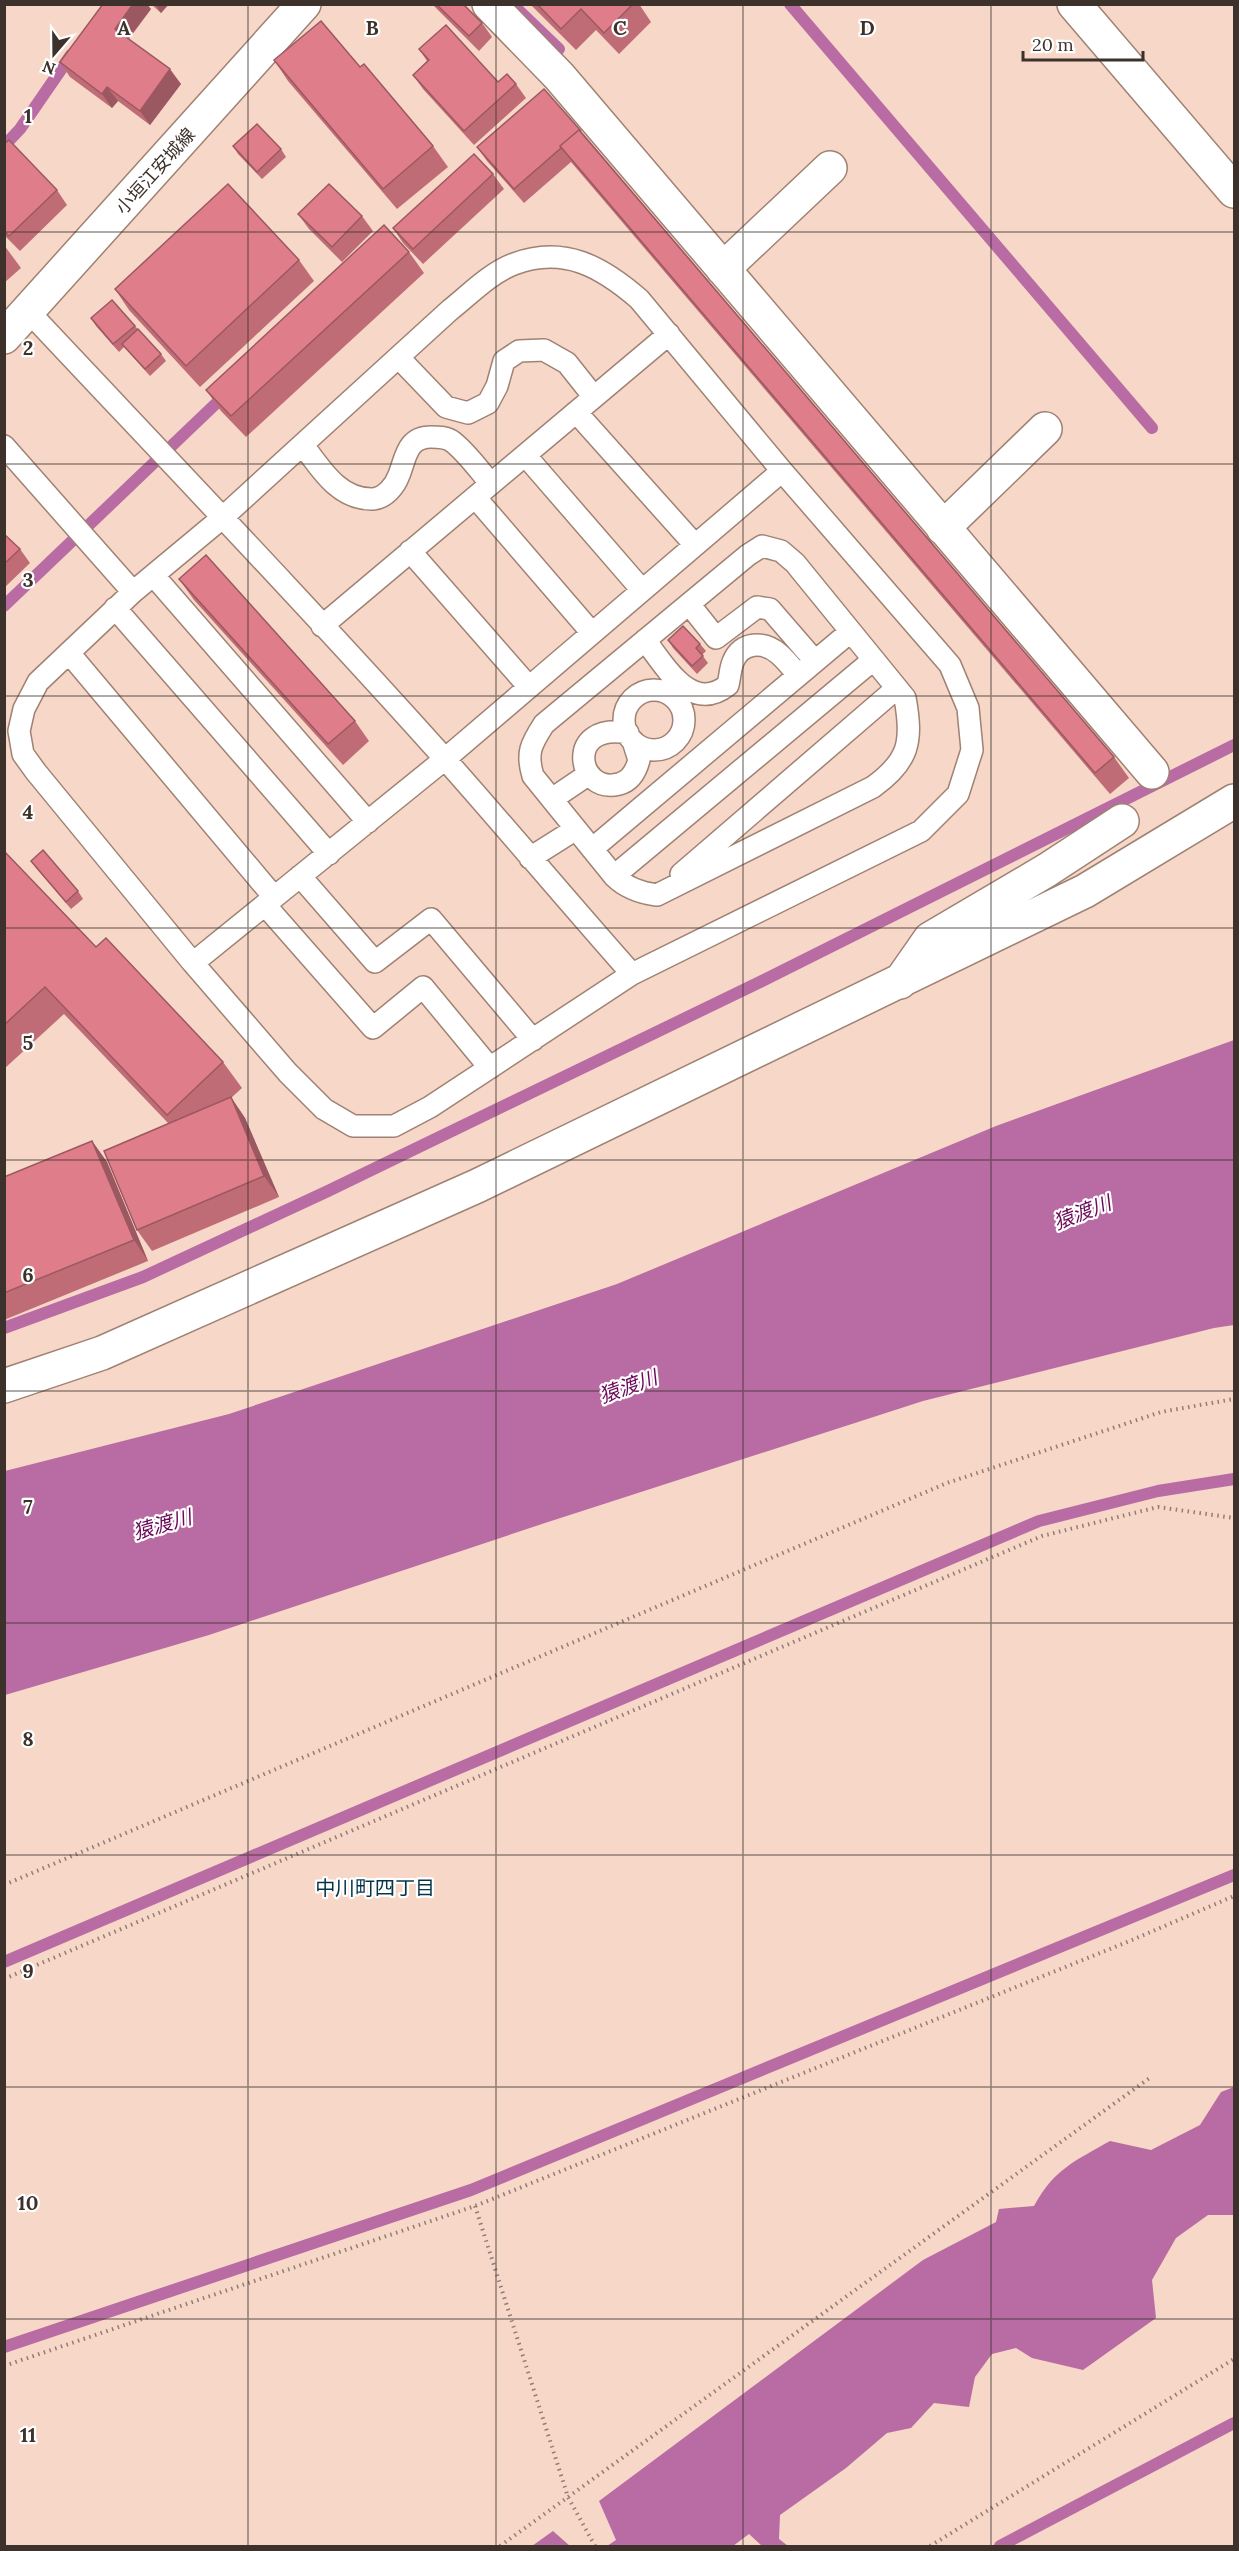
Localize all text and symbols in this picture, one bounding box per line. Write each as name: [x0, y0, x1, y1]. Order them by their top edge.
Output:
text: A: [117, 15, 131, 40]
text: B: [365, 15, 379, 40]
text: C: [613, 15, 627, 40]
text: D: [859, 15, 875, 40]
north arrow: [24, 24, 84, 84]
scale bar: [1023, 24, 1143, 62]
text: 20 m: [1032, 33, 1074, 56]
text: N: [40, 57, 58, 80]
text: 1: [24, 103, 32, 128]
street label: 小垣江安城線: [110, 123, 200, 219]
text: 2: [23, 335, 33, 360]
text: 3: [22, 567, 34, 592]
text: 4: [23, 799, 34, 824]
text: 5: [23, 1030, 34, 1055]
water label: 猿渡川: [1050, 1189, 1116, 1234]
text: 6: [22, 1262, 34, 1287]
water label: 猿渡川: [596, 1363, 662, 1408]
text: 7: [23, 1494, 33, 1519]
water label: 猿渡川: [130, 1503, 196, 1544]
text: 8: [22, 1726, 34, 1751]
district label: 中川町四丁目: [315, 1875, 435, 1900]
text: 9: [22, 1958, 34, 1983]
text: 10: [18, 2190, 38, 2215]
text: 11: [20, 2422, 36, 2447]

